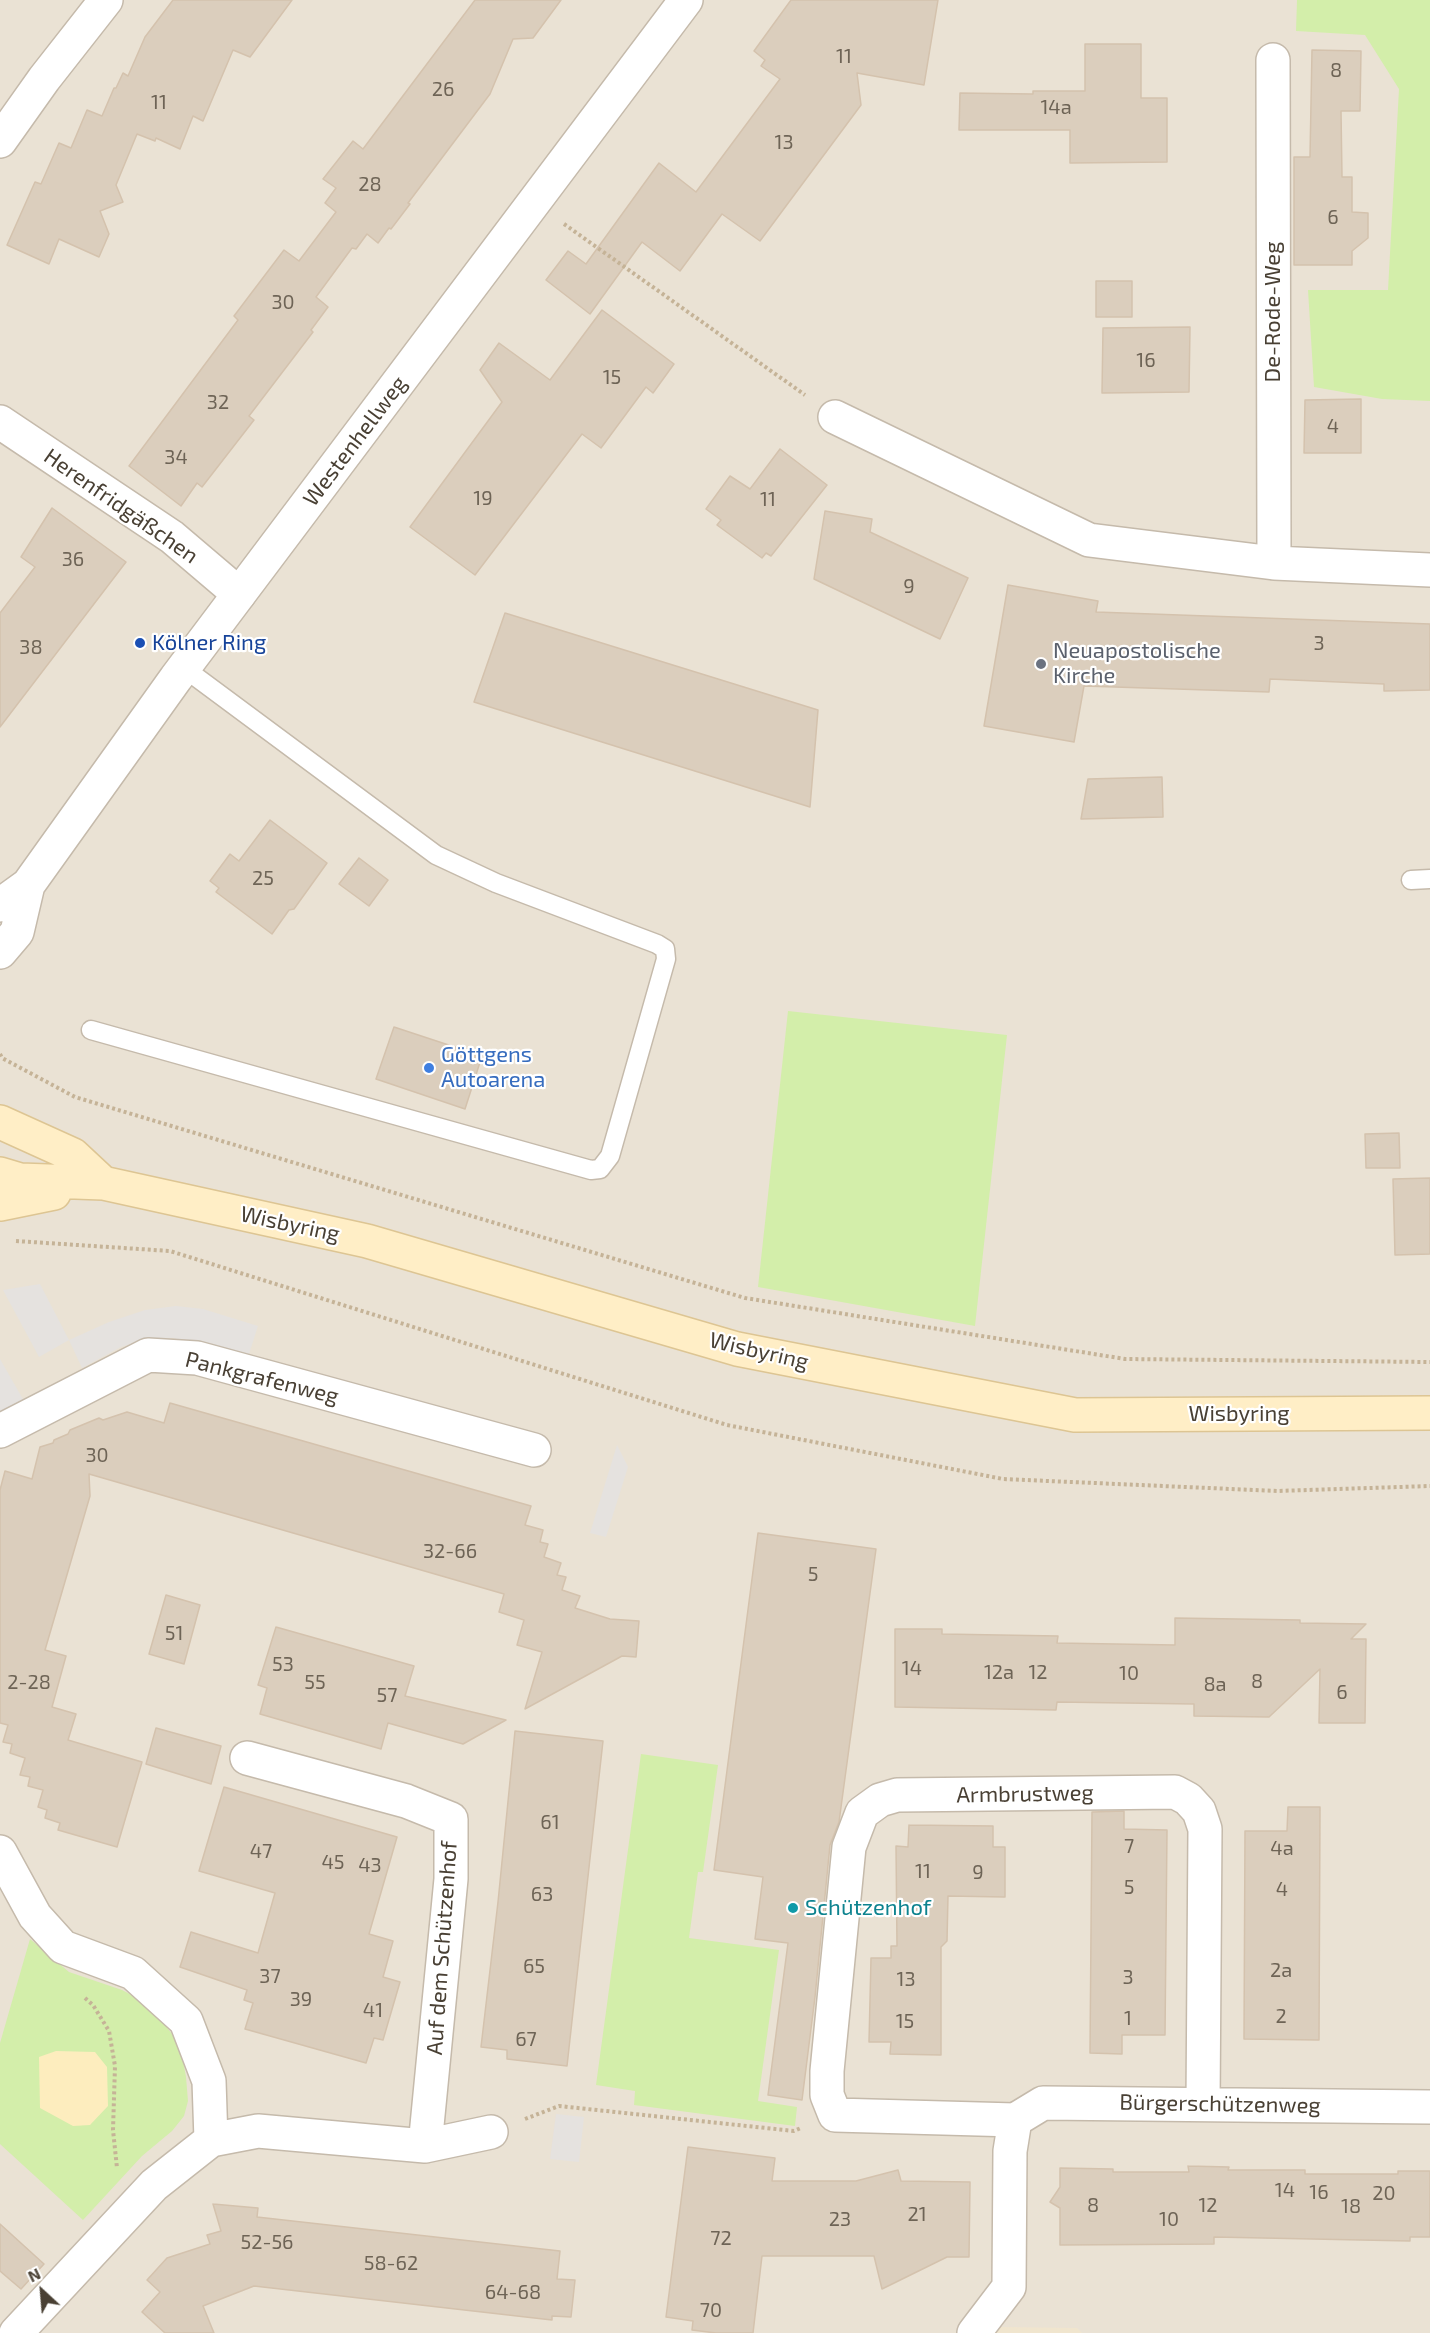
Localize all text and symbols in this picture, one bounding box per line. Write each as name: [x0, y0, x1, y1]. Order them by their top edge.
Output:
house number: 11: [836, 44, 852, 68]
house number: 8: [1330, 58, 1342, 82]
house number: 26: [432, 77, 454, 101]
house number: 11: [151, 90, 167, 114]
house number: 14a: [1040, 95, 1072, 119]
house number: 13: [774, 130, 794, 154]
house number: 28: [358, 172, 382, 196]
house number: 6: [1327, 205, 1339, 229]
street label: De-Rode-Weg: [1260, 242, 1286, 382]
house number: 30: [271, 290, 295, 314]
house number: 16: [1136, 348, 1156, 372]
house number: 15: [603, 365, 621, 389]
street label: Westenhellweg: [298, 371, 412, 511]
house number: 32: [207, 390, 229, 414]
house number: 4: [1327, 414, 1339, 438]
street label: Herenfridgäßchen: [39, 443, 203, 569]
house number: 34: [164, 445, 188, 469]
house number: 19: [473, 486, 493, 510]
house number: 11: [760, 487, 776, 511]
house number: 36: [62, 547, 84, 571]
house number: 9: [903, 574, 915, 598]
place label: Kölner Ring: [152, 630, 266, 656]
house number: 3: [1313, 631, 1325, 655]
house number: 38: [19, 635, 43, 659]
marker: Kölner Ring: [133, 636, 147, 650]
place label: Neuapostolische Kirche: [1053, 638, 1221, 690]
marker: Neuapostolische Kirche: [1034, 657, 1048, 671]
house number: 25: [252, 866, 274, 890]
place label: Göttgens Autoarena: [441, 1042, 545, 1094]
marker: Göttgens Autoarena: [422, 1061, 436, 1075]
street label: Wisbyring: [238, 1201, 342, 1247]
street label: Wisbyring: [707, 1327, 811, 1375]
street label: Pankgrafenweg: [183, 1346, 341, 1410]
street label: Wisbyring: [1189, 1401, 1289, 1427]
house number: 30: [85, 1443, 109, 1467]
house number: 32-66: [423, 1539, 477, 1563]
house number: 5: [808, 1562, 818, 1586]
house number: 51: [165, 1621, 183, 1645]
house number: 53: [272, 1652, 294, 1676]
house number: 14: [902, 1656, 922, 1680]
house number: 12a: [984, 1660, 1014, 1684]
house number: 12: [1028, 1660, 1048, 1684]
house number: 10: [1119, 1661, 1139, 1685]
house number: 8: [1251, 1669, 1263, 1693]
house number: 2-28: [7, 1670, 51, 1694]
house number: 55: [304, 1670, 326, 1694]
house number: 8a: [1203, 1672, 1227, 1696]
house number: 6: [1336, 1680, 1348, 1704]
house number: 57: [377, 1683, 397, 1707]
street label: Armbrustweg: [956, 1780, 1094, 1808]
house number: 61: [540, 1810, 560, 1834]
house number: 7: [1124, 1834, 1134, 1858]
house number: 4a: [1270, 1836, 1294, 1860]
house number: 47: [250, 1839, 272, 1863]
street label: Auf dem Schützenhof: [421, 1840, 463, 2056]
house number: 45: [321, 1850, 345, 1874]
house number: 43: [358, 1853, 382, 1877]
house number: 11: [915, 1859, 931, 1883]
house number: 9: [972, 1860, 984, 1884]
house number: 5: [1124, 1875, 1134, 1899]
house number: 4: [1276, 1877, 1288, 1901]
house number: 63: [531, 1882, 553, 1906]
place label: Schützenhof: [805, 1895, 931, 1921]
marker: Schützenhof: [786, 1901, 800, 1915]
house number: 65: [523, 1954, 545, 1978]
house number: 2a: [1270, 1958, 1292, 1982]
house number: 37: [259, 1964, 281, 1988]
house number: 3: [1122, 1965, 1134, 1989]
house number: 13: [896, 1967, 916, 1991]
house number: 39: [290, 1987, 312, 2011]
house number: 41: [363, 1998, 383, 2022]
house number: 2: [1275, 2004, 1287, 2028]
house number: 1: [1124, 2006, 1132, 2030]
house number: 15: [896, 2009, 914, 2033]
house number: 67: [515, 2027, 537, 2051]
street label: Bürgerschützenweg: [1119, 2089, 1321, 2119]
house number: 14: [1275, 2178, 1295, 2202]
house number: 16: [1309, 2180, 1329, 2204]
house number: 20: [1372, 2181, 1396, 2205]
house number: 8: [1087, 2193, 1099, 2217]
house number: 12: [1198, 2193, 1218, 2217]
house number: 18: [1341, 2194, 1361, 2218]
house number: 21: [907, 2202, 927, 2226]
house number: 23: [829, 2207, 851, 2231]
house number: 10: [1159, 2207, 1179, 2231]
house number: 72: [710, 2226, 732, 2250]
house number: 52-56: [240, 2230, 294, 2254]
house number: 58-62: [364, 2251, 418, 2275]
north arrow: [12, 2261, 72, 2321]
text: N: [25, 2263, 43, 2285]
house number: 64-68: [485, 2280, 541, 2304]
house number: 70: [700, 2298, 722, 2322]

